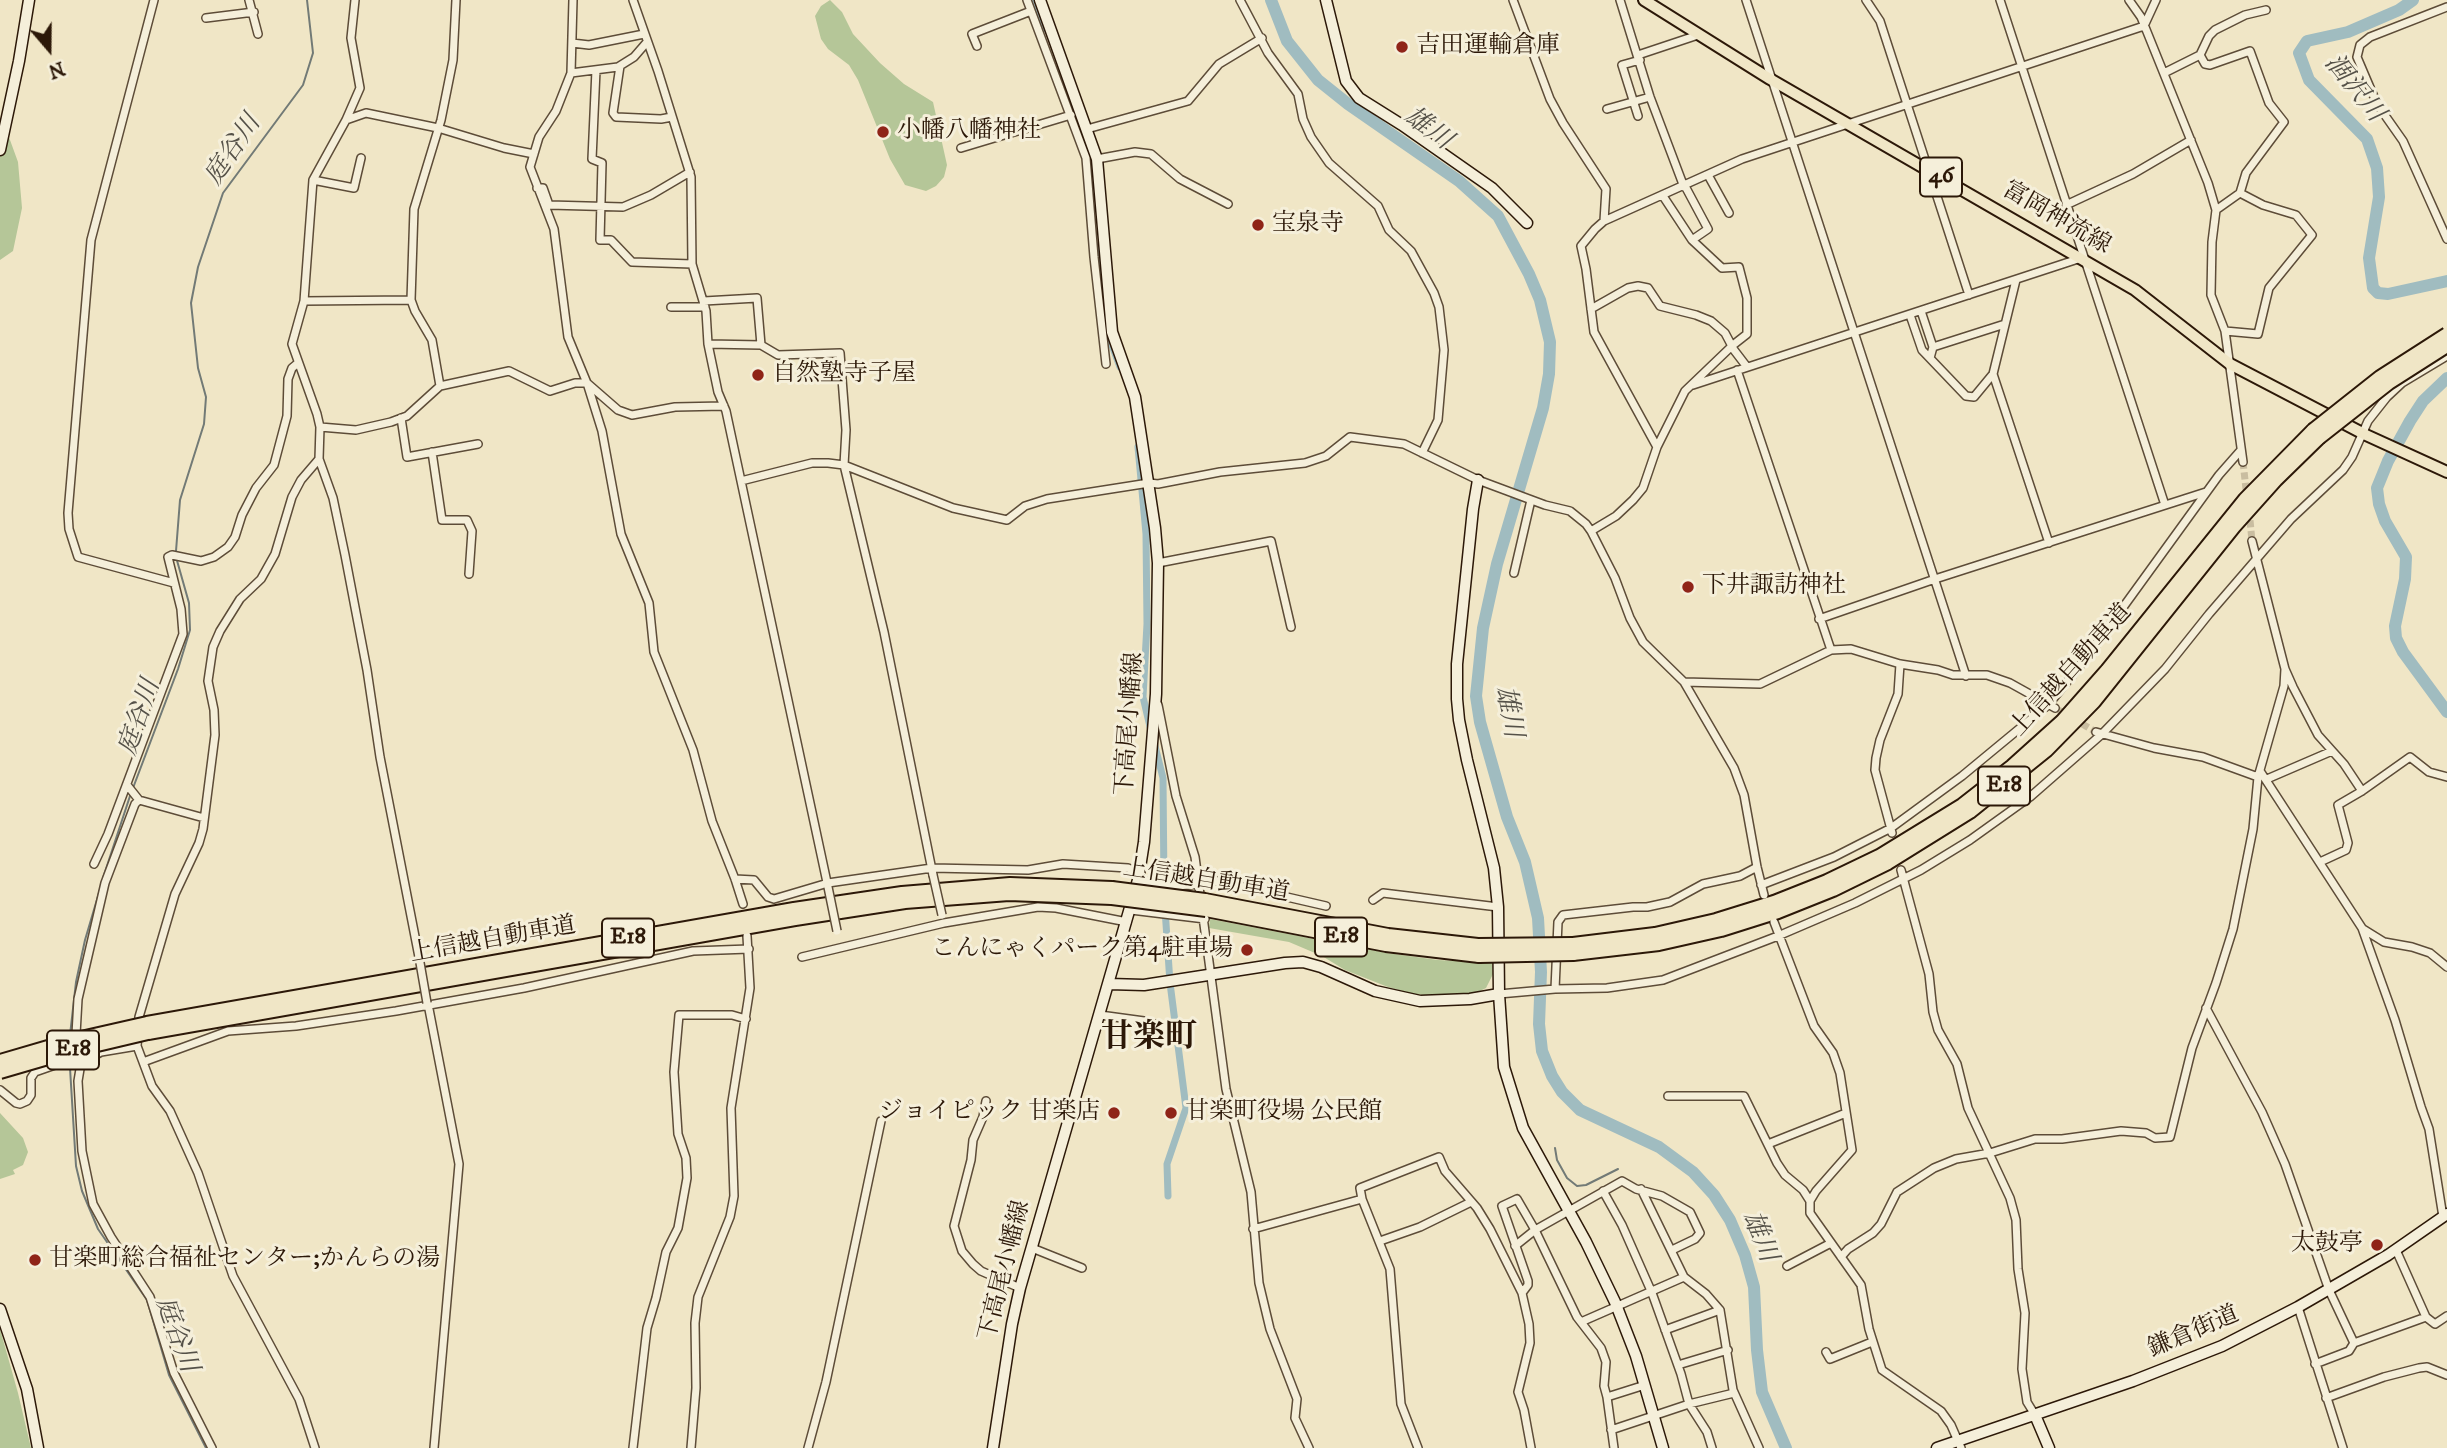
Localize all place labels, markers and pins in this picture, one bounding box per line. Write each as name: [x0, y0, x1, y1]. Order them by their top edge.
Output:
place label: 吉田運輸倉庫: [1416, 33, 1560, 61]
marker: 吉田運輸倉庫: [1394, 39, 1410, 55]
place label: 小幡八幡神社: [897, 118, 1041, 146]
marker: 小幡八幡神社: [875, 124, 891, 140]
place label: 宝泉寺: [1272, 211, 1344, 239]
marker: 宝泉寺: [1250, 217, 1266, 233]
place label: 自然塾寺子屋: [772, 361, 916, 389]
marker: 自然塾寺子屋: [750, 367, 766, 383]
place label: 下井諏訪神社: [1702, 573, 1846, 601]
marker: 下井諏訪神社: [1680, 579, 1696, 595]
place label: こんにゃくパーク第4駐車場: [931, 936, 1233, 964]
marker: こんにゃくパーク第4駐車場: [1239, 942, 1255, 958]
place label: ジョイピック 甘楽店: [879, 1099, 1100, 1127]
place label: 甘楽町役場 公民館: [1185, 1099, 1382, 1127]
marker: ジョイピック 甘楽店: [1106, 1105, 1122, 1121]
marker: 甘楽町役場 公民館: [1163, 1105, 1179, 1121]
place label: 太鼓亭: [2291, 1231, 2363, 1259]
marker: 太鼓亭: [2369, 1237, 2385, 1253]
place label: 甘楽町総合福祉センター;かんらの湯: [49, 1246, 440, 1274]
marker: 甘楽町総合福祉センター;かんらの湯: [27, 1252, 43, 1268]

